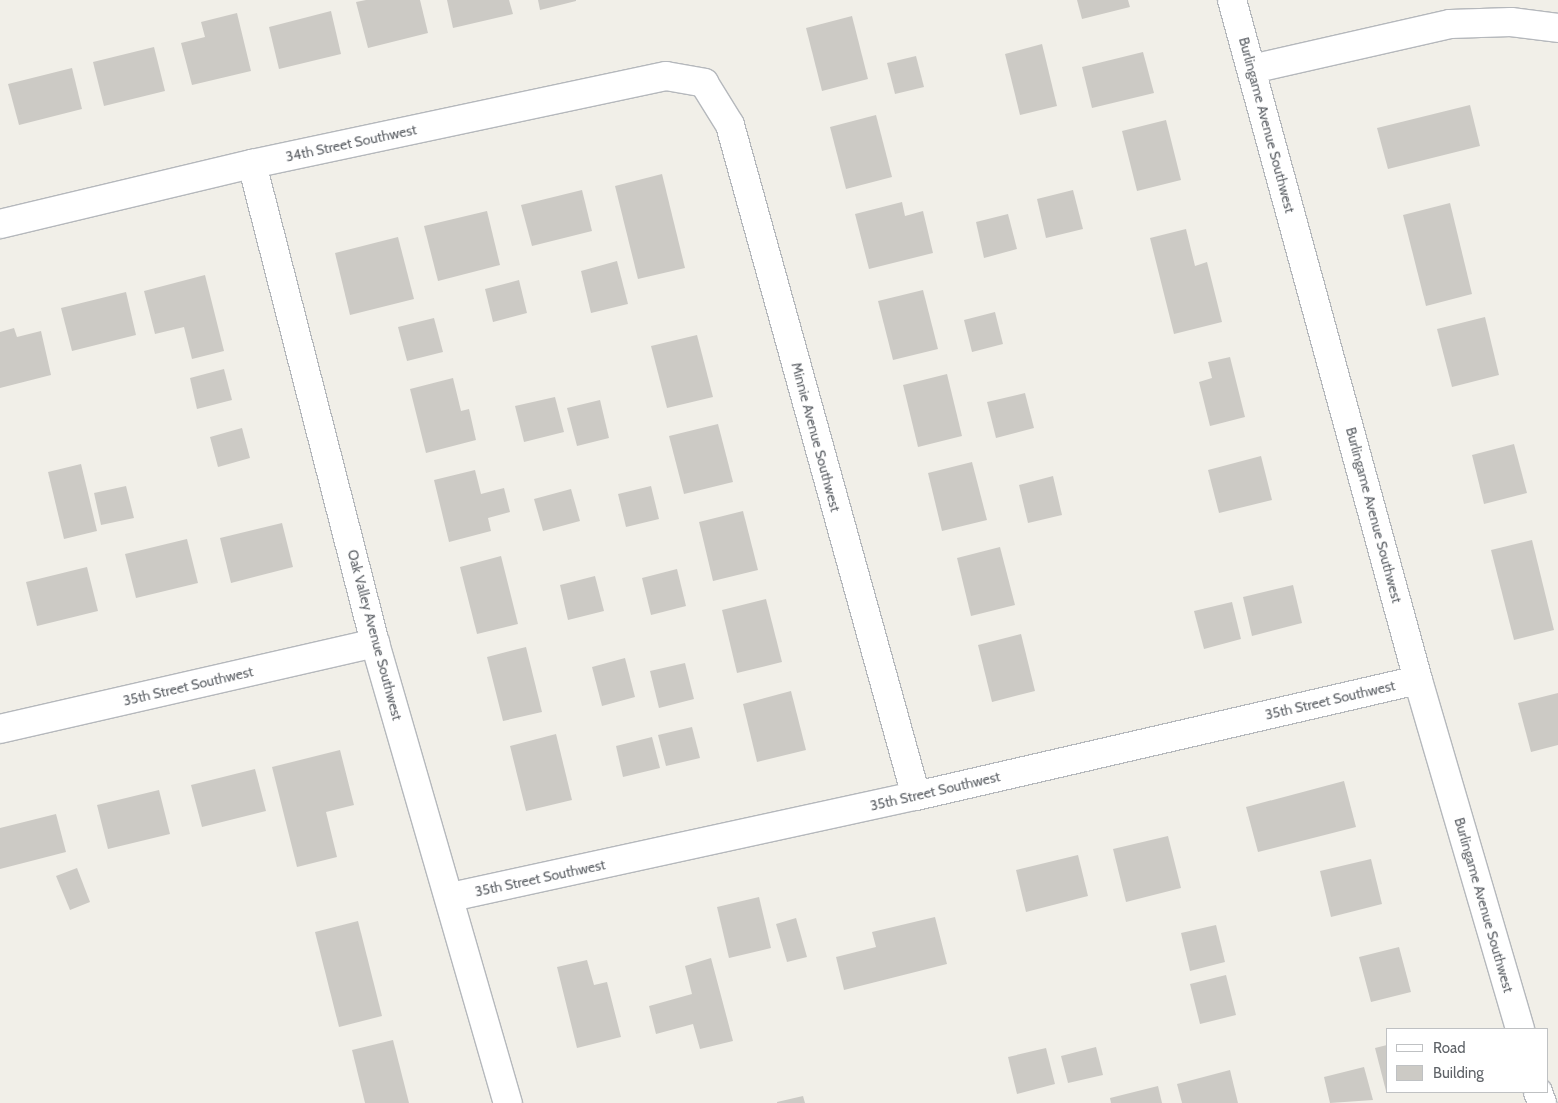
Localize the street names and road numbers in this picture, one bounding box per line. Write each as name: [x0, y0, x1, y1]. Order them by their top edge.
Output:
street label: Burlingame Avenue Southwest: [1235, 35, 1299, 215]
street label: 34th Street Southwest: [284, 121, 418, 165]
street label: Minnie Avenue Southwest: [788, 361, 844, 513]
street label: Burlingame Avenue Southwest: [1342, 425, 1406, 605]
street label: Oak Valley Avenue Southwest: [344, 548, 406, 722]
street label: 35th Street Southwest: [121, 663, 255, 709]
street label: 35th Street Southwest: [1263, 677, 1397, 723]
street label: 35th Street Southwest: [868, 768, 1002, 814]
street label: Burlingame Avenue Southwest: [1451, 816, 1517, 994]
street label: 35th Street Southwest: [473, 856, 607, 900]

